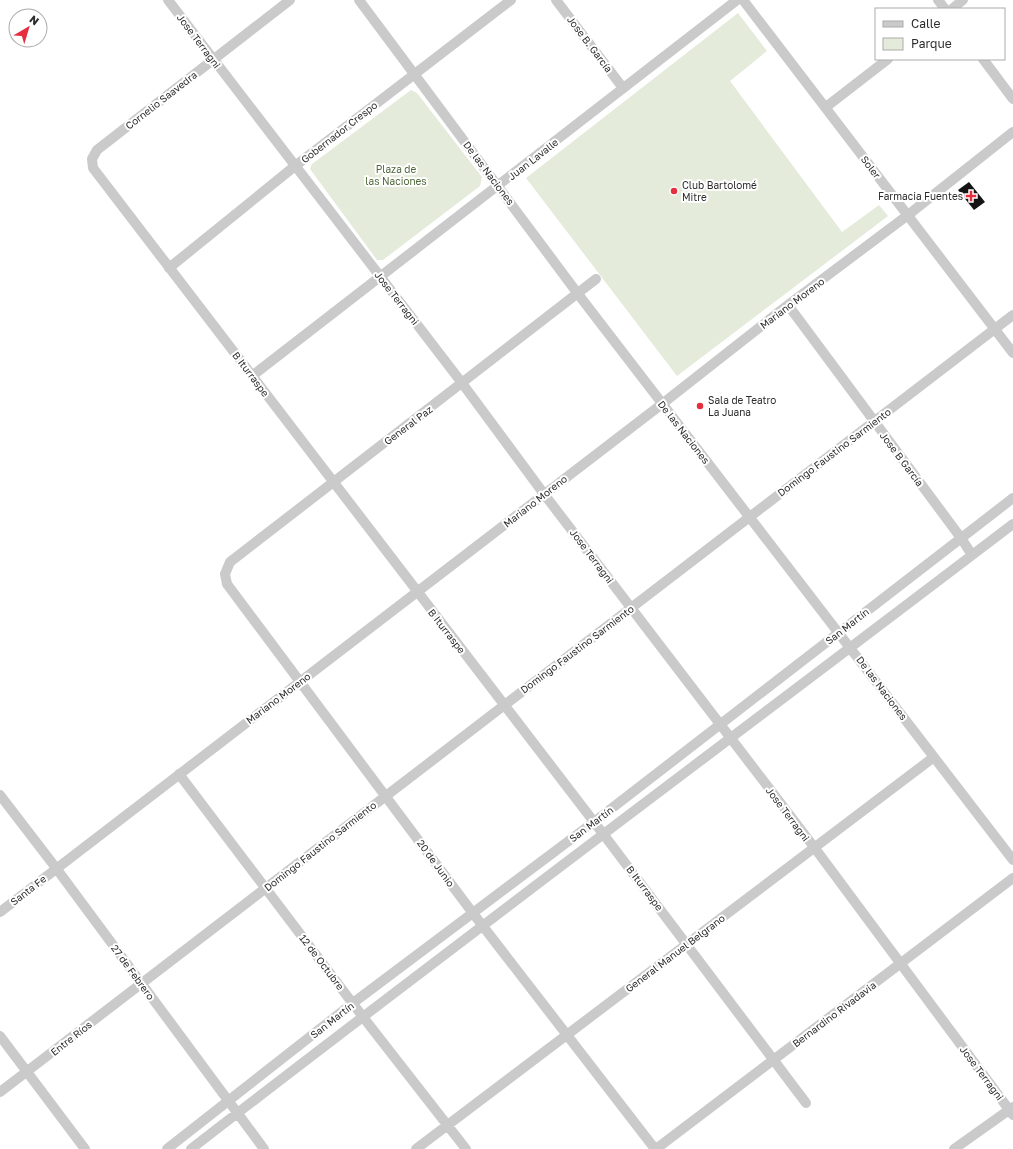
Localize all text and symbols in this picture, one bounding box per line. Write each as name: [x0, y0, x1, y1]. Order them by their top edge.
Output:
north arrow: [8, 8, 48, 48]
legend: [875, 8, 1005, 60]
text: N: [27, 12, 42, 27]
street label: Jose Terragni: [175, 12, 223, 70]
street label: Jose B. García: [565, 13, 615, 75]
text: Calle: [911, 16, 941, 31]
text: Parque: [911, 36, 952, 51]
street label: Cornelio Saavedra: [123, 68, 199, 132]
street label: Gobernador Crespo: [299, 99, 379, 165]
street label: Juan Lavalle: [506, 136, 561, 182]
street label: De las Naciones: [461, 139, 517, 207]
street label: Soler: [859, 153, 883, 181]
park label: Plaza de las Naciones: [365, 163, 427, 187]
place label: Club Bartolomé Mitre: [682, 179, 757, 203]
marker: Club Bartolomé Mitre: [669, 186, 679, 196]
place label: Farmacia Fuentes: [878, 190, 963, 202]
marker: Farmacia Fuentes: [966, 191, 976, 201]
street label: Jose Terragni: [372, 269, 422, 327]
street label: Mariano Moreno: [757, 275, 827, 331]
street label: B Iturraspe: [230, 349, 272, 399]
place label: Sala de Teatro La Juana: [708, 394, 776, 418]
street label: De las Naciones: [656, 398, 712, 466]
marker: Sala de Teatro La Juana: [695, 401, 705, 411]
street label: General Paz: [382, 403, 434, 447]
street label: Domingo Faustino Sarmiento: [775, 405, 893, 499]
street label: Jose B García: [878, 430, 926, 488]
street label: Mariano Moreno: [501, 472, 569, 530]
street label: Jose Terragni: [568, 527, 616, 585]
street label: Domingo Faustino Sarmiento: [518, 602, 636, 696]
street label: San Martín: [823, 605, 871, 647]
street label: B Iturraspe: [426, 606, 468, 656]
street label: De las Naciones: [854, 654, 910, 722]
street label: Mariano Moreno: [243, 670, 313, 726]
street label: Jose Terragni: [764, 785, 812, 843]
street label: Domingo Faustino Sarmiento: [262, 799, 378, 893]
street label: San Martín: [567, 804, 615, 844]
street label: 20 de Junio: [415, 837, 457, 889]
street label: B Iturraspe: [624, 863, 666, 913]
street label: Santa Fe: [8, 872, 48, 908]
street label: General Manuel Belgrano: [623, 912, 727, 994]
street label: 12 de Octubre: [297, 932, 347, 992]
street label: 27 de Febrero: [109, 942, 157, 1002]
street label: Bernardino Rivadavia: [790, 979, 878, 1049]
street label: San Martín: [308, 999, 356, 1041]
street label: Entre Ríos: [48, 1018, 94, 1058]
street label: Jose Terragni: [958, 1044, 1006, 1102]

